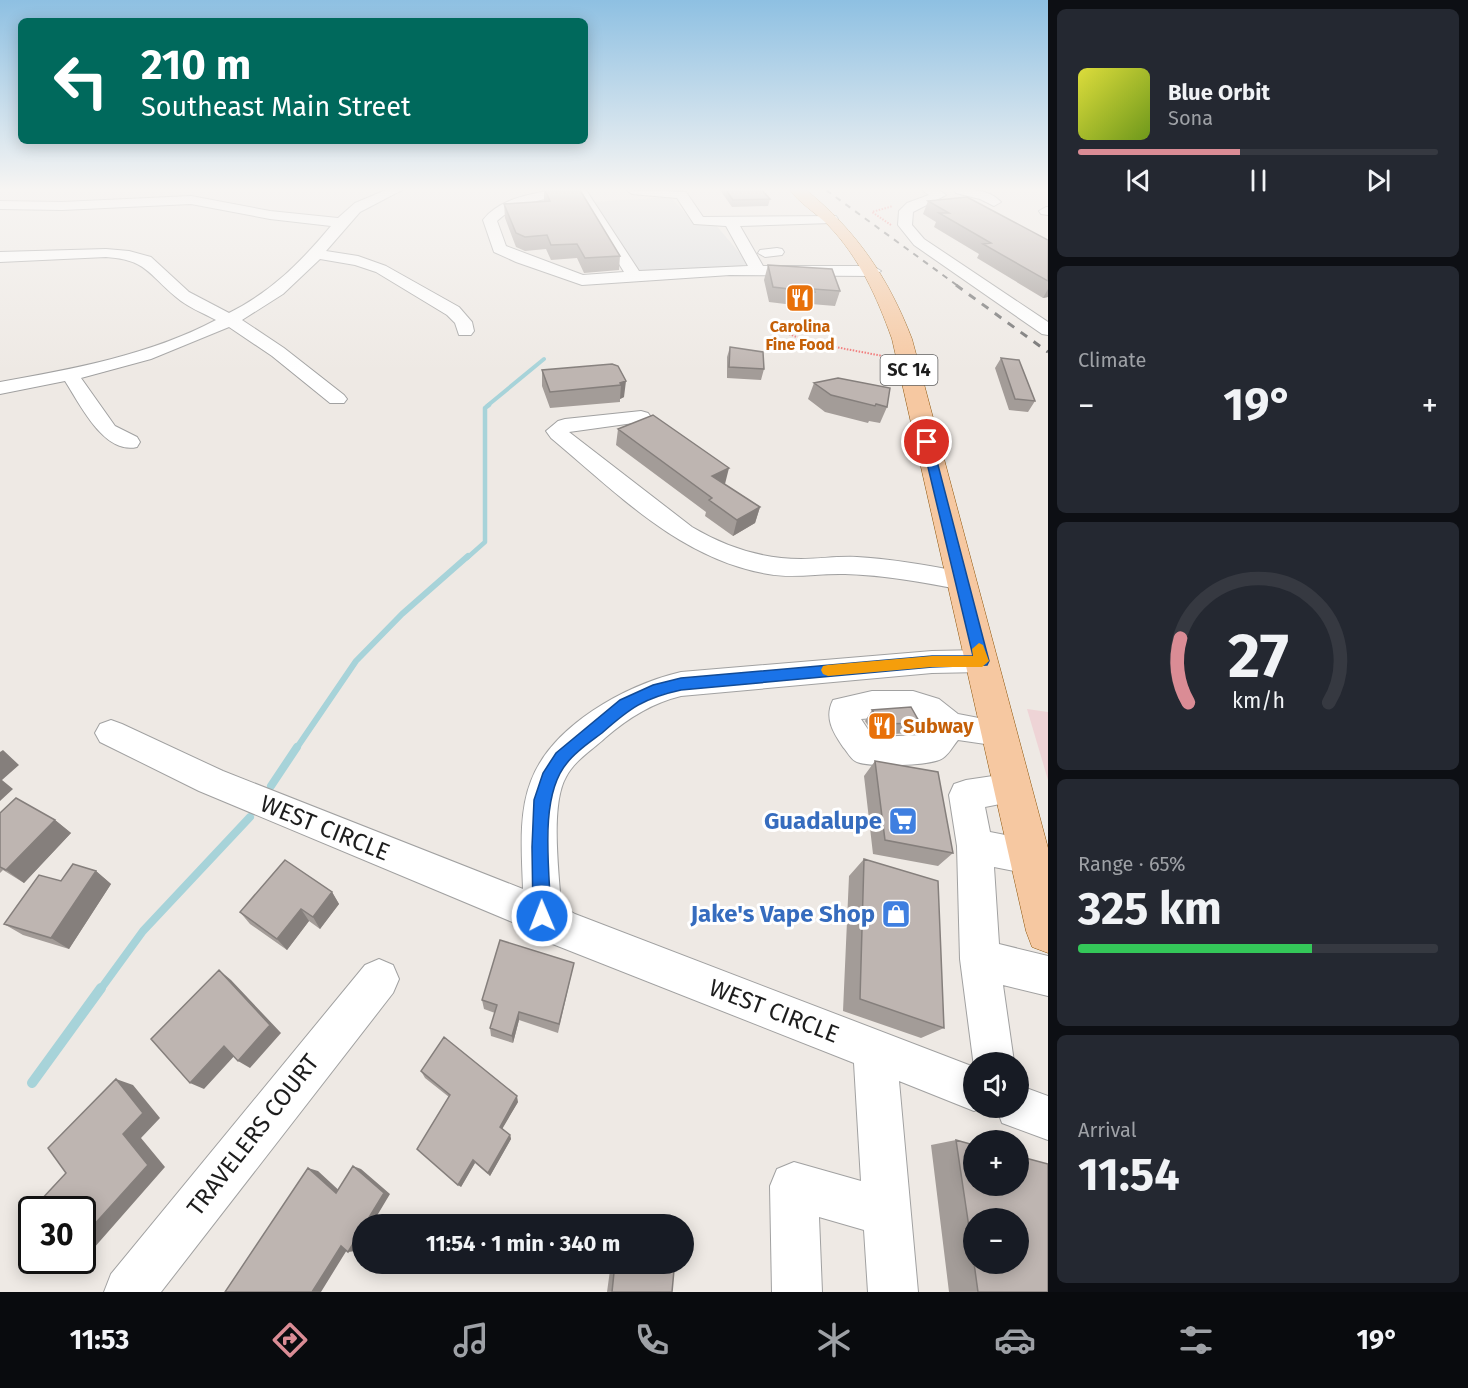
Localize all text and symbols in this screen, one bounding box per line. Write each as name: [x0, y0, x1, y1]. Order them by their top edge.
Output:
text: 210 m: [141, 40, 251, 90]
icon: left: [42, 42, 120, 120]
text: Blue Orbit: [1168, 79, 1270, 106]
text: Southeast Main Street: [141, 91, 411, 123]
text: Sona: [1168, 106, 1213, 130]
icon: previous: [1122, 164, 1155, 197]
icon: pause: [1242, 164, 1275, 197]
icon: next: [1362, 164, 1395, 197]
restaurant icon: Carolina Fine Food: [784, 282, 816, 314]
place label: Carolina Fine Food: [765, 317, 835, 354]
text: Climate: [1078, 348, 1146, 372]
road number: SC 14: [880, 355, 938, 385]
text: 19°: [1223, 378, 1293, 432]
text: −: [1078, 386, 1095, 426]
text: +: [1422, 386, 1438, 426]
pin: [901, 416, 952, 467]
icon: arrive: [910, 425, 943, 458]
text: 27: [1228, 619, 1288, 694]
text: km/h: [1231, 688, 1285, 714]
restaurant icon: Subway: [866, 710, 898, 742]
place label: Subway: [903, 714, 974, 738]
street label: WEST CIRCLE: [256, 789, 394, 867]
supermarket icon: Guadalupe: [887, 805, 919, 837]
place label: Guadalupe: [764, 807, 882, 835]
text: Range · 65%: [1078, 852, 1186, 876]
text: 325 km: [1078, 882, 1222, 936]
position arrow: [510, 884, 574, 948]
shop icon: Jake's Vape Shop: [880, 898, 912, 930]
place label: Jake's Vape Shop: [689, 900, 875, 928]
street label: WEST CIRCLE: [705, 973, 843, 1049]
street label: TRAVELERS COURT: [181, 1048, 325, 1221]
map controls: [963, 1052, 1029, 1274]
button: sound: [963, 1052, 1029, 1118]
text: Arrival: [1078, 1118, 1137, 1142]
button: +: [963, 1130, 1029, 1196]
text: 11:54: [1078, 1148, 1180, 1202]
speed limit sign: 30: [18, 1196, 96, 1274]
button: −: [963, 1208, 1029, 1274]
text: 11:54 · 1 min · 340 m: [426, 1230, 620, 1257]
icon: directions: [269, 1319, 311, 1361]
icon: music: [450, 1319, 492, 1361]
icon: phone: [631, 1319, 673, 1361]
icon: climate: [813, 1319, 855, 1361]
icon: car: [994, 1319, 1036, 1361]
icon: filters: [1175, 1319, 1217, 1361]
text: 11:53: [70, 1324, 129, 1356]
text: 19°: [1357, 1324, 1398, 1356]

